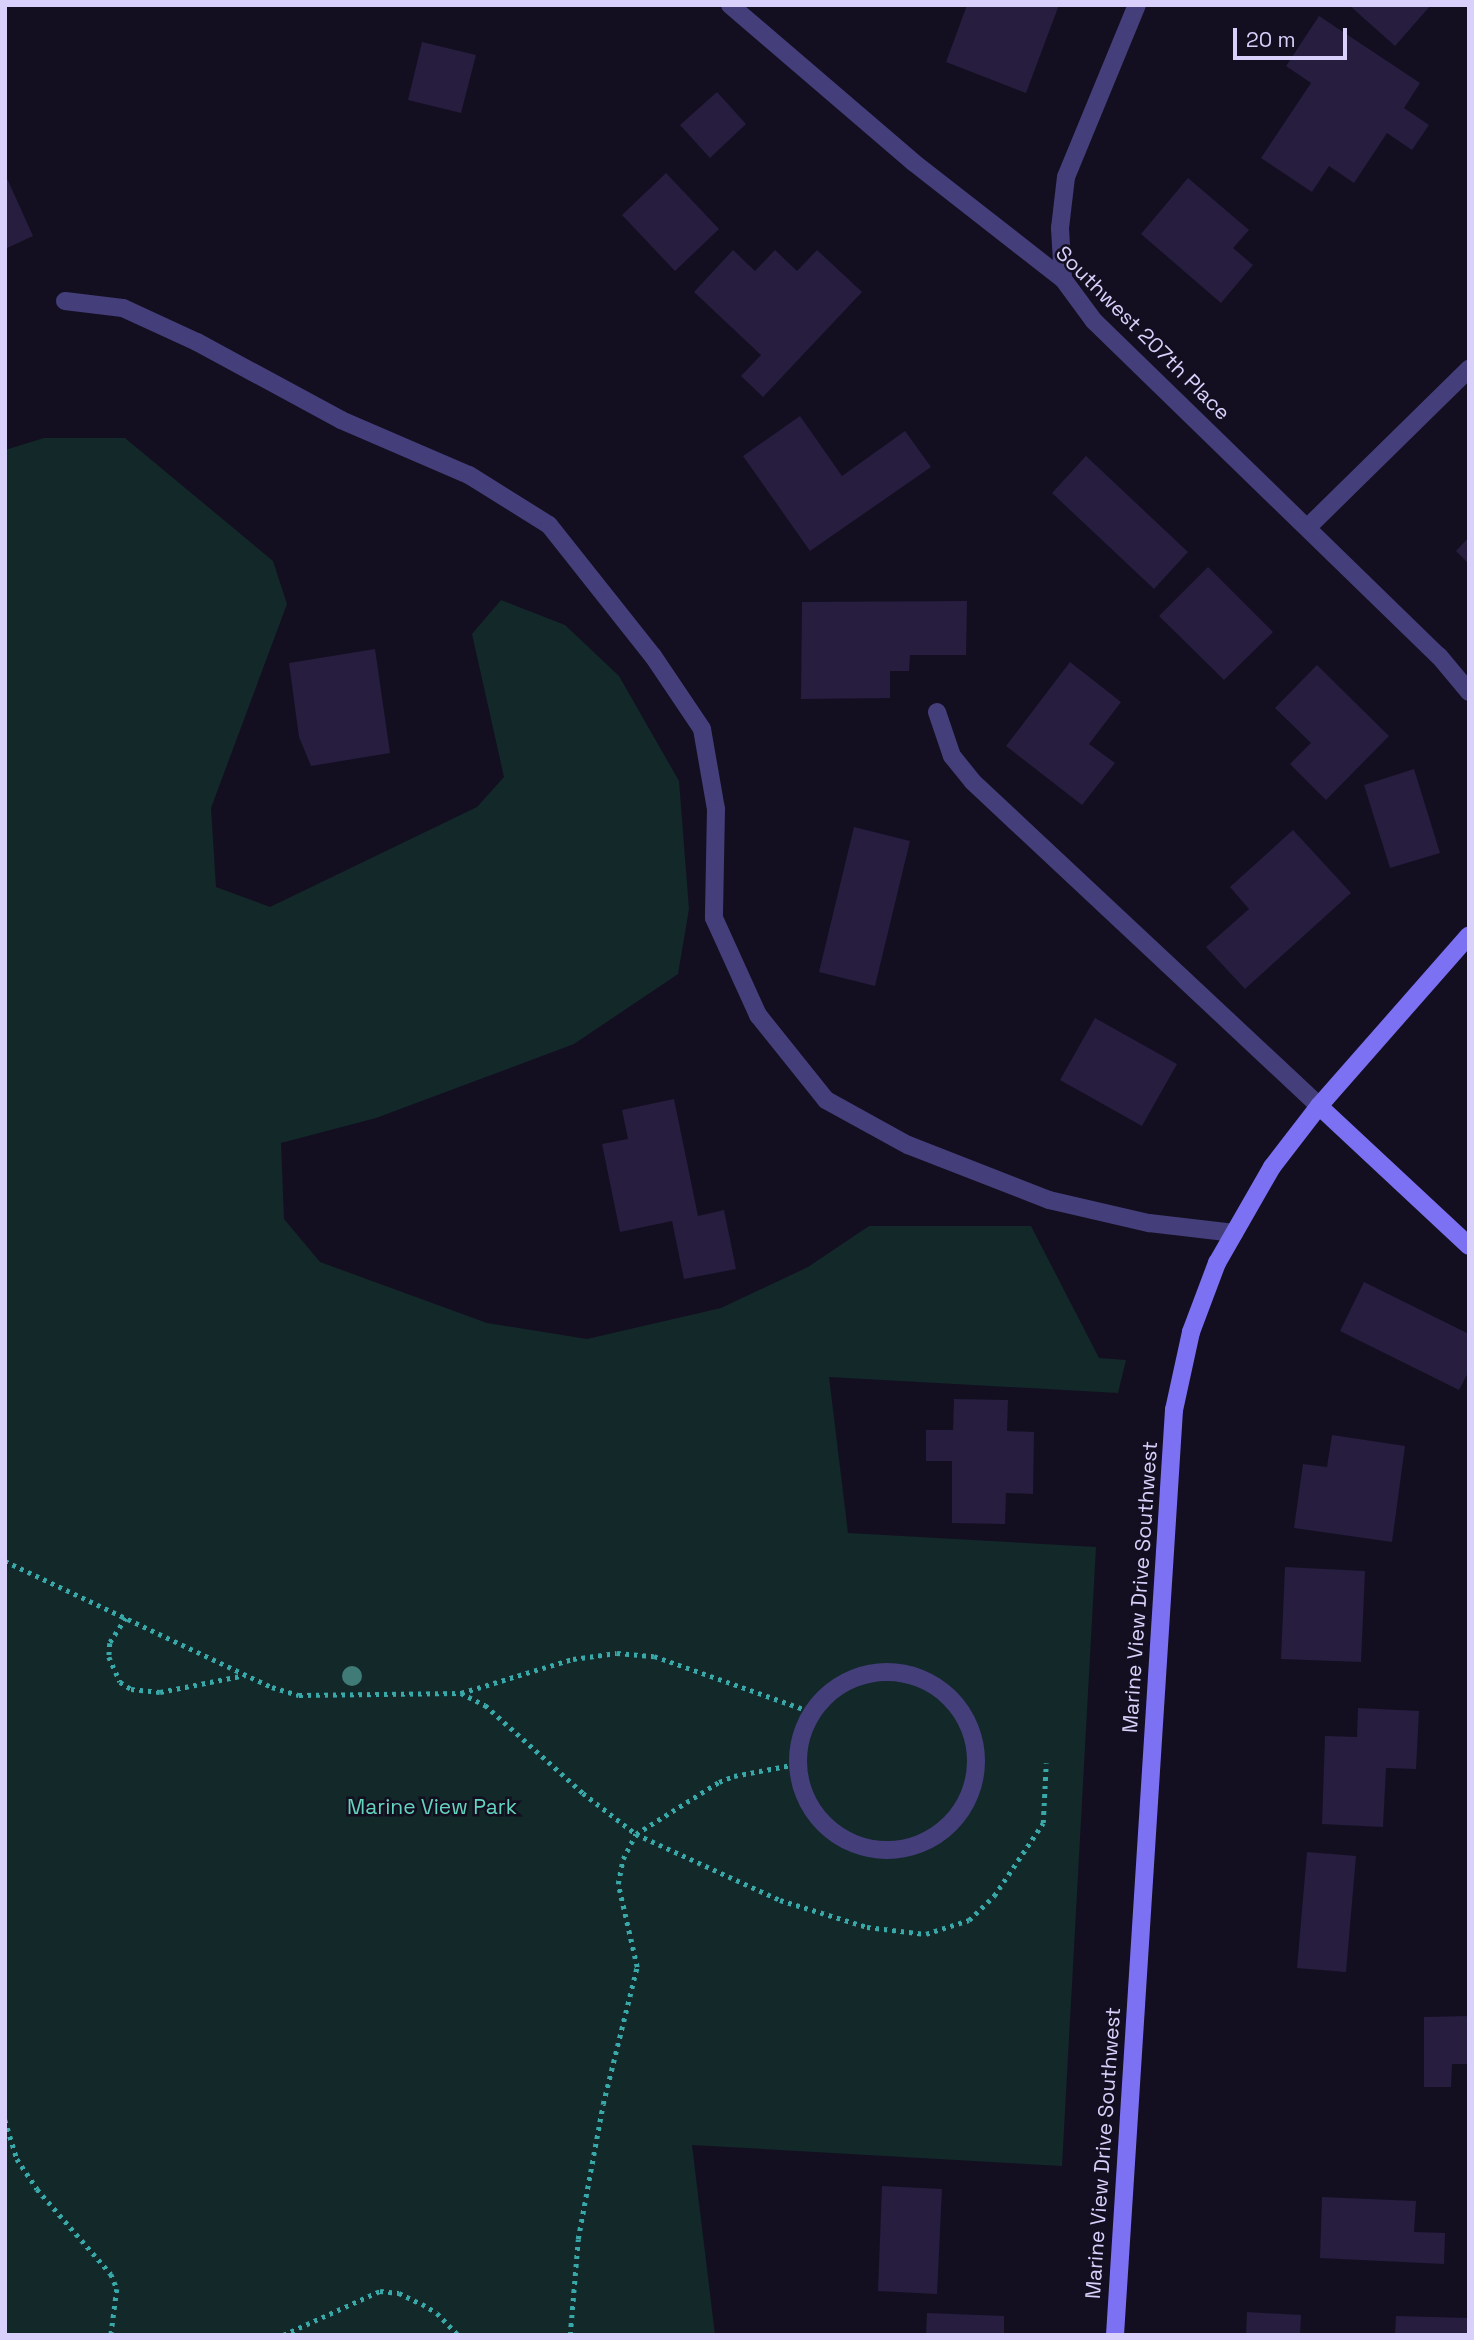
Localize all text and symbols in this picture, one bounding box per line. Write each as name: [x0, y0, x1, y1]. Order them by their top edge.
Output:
scale bar: [1236, 14, 1350, 58]
text: 20 m: [1246, 26, 1296, 53]
street label: Southwest 207th Place: [1051, 241, 1235, 425]
street label: Marine View Drive Southwest: [1117, 1440, 1163, 1734]
park label: Marine View Park: [347, 1794, 517, 1820]
street label: Marine View Drive Southwest: [1080, 2006, 1126, 2300]

